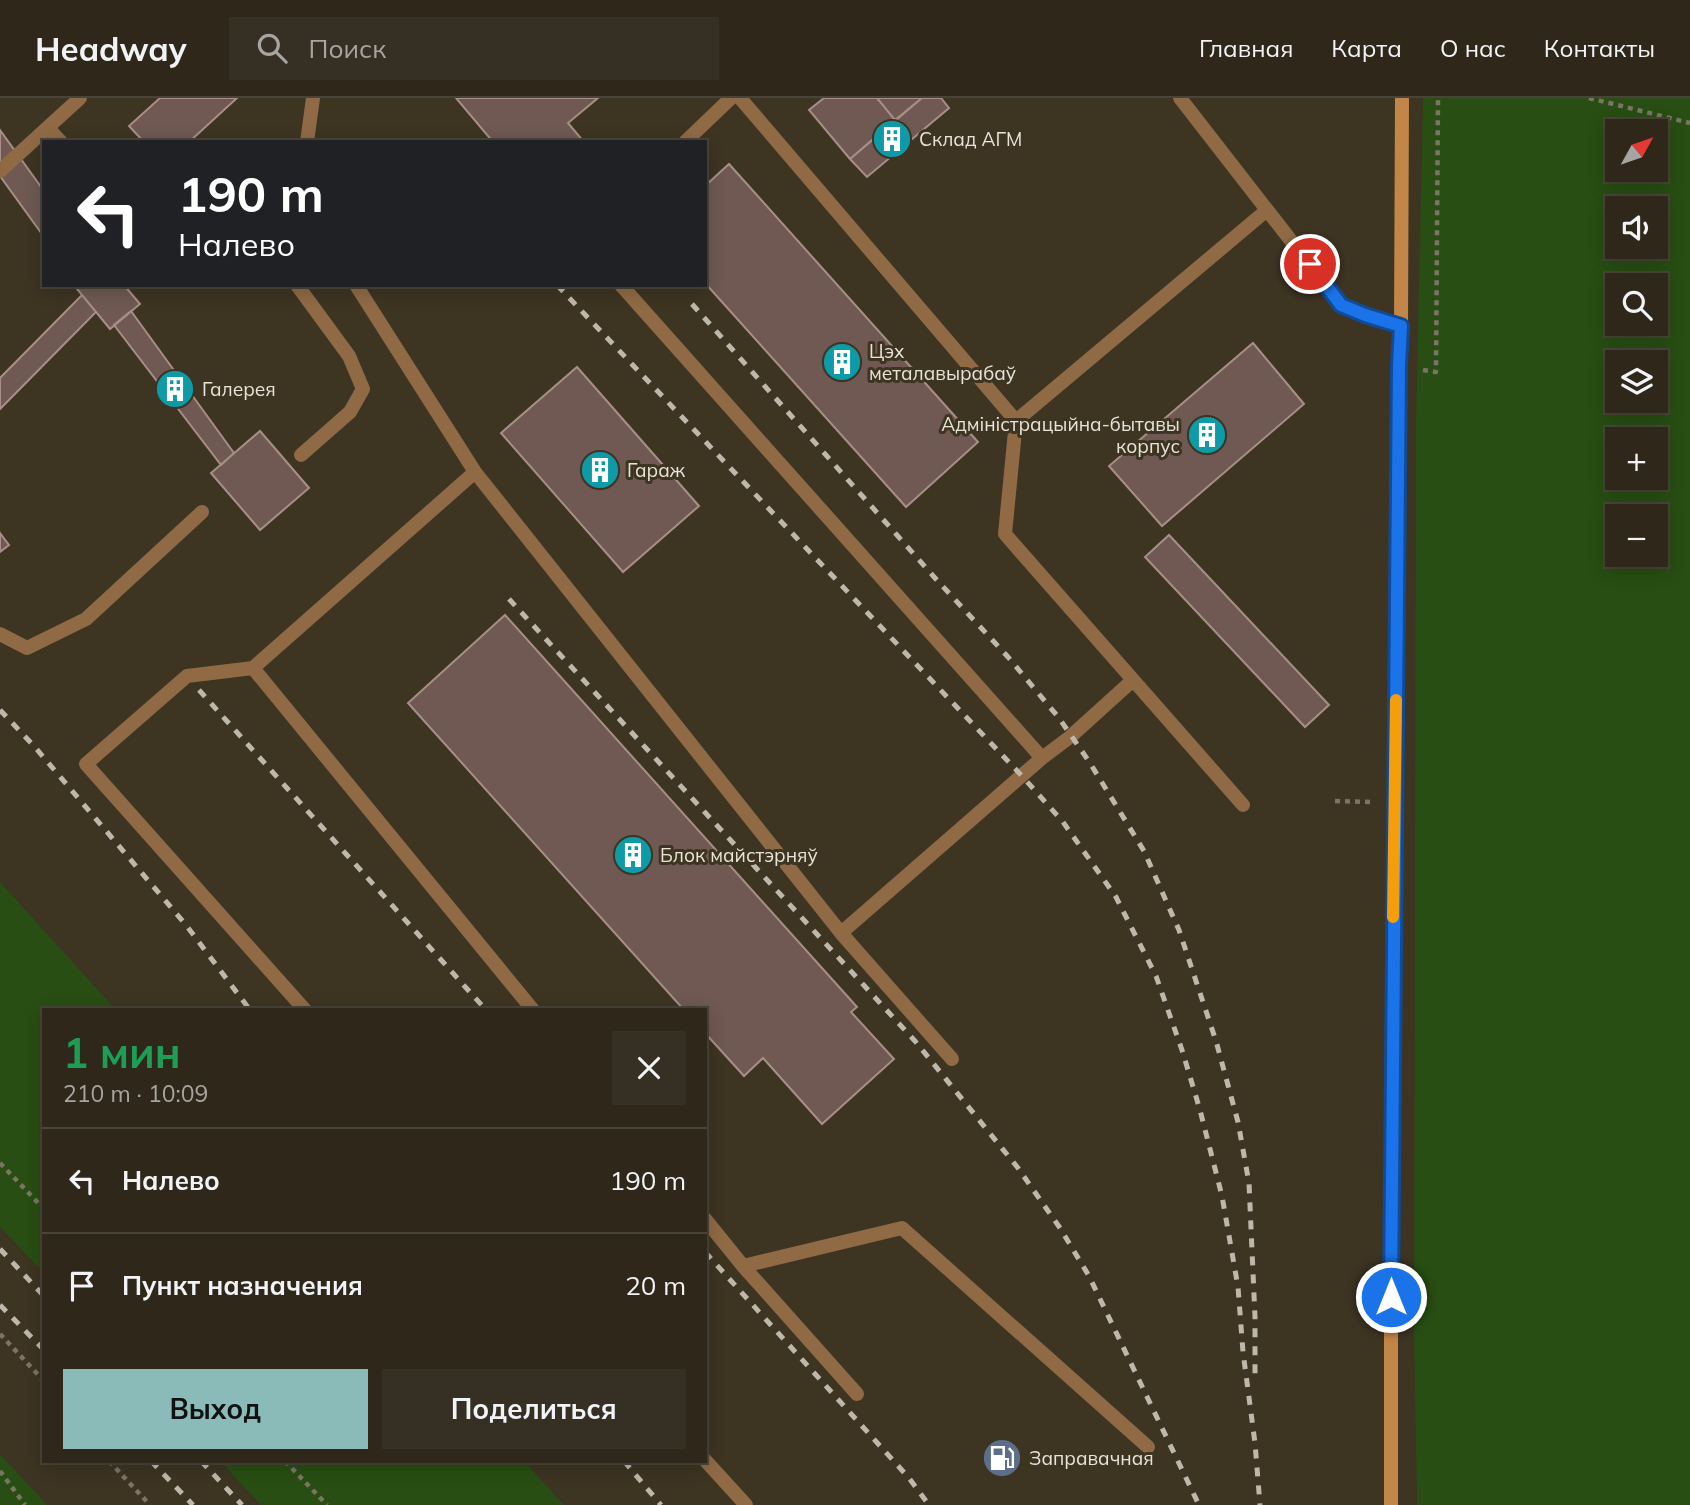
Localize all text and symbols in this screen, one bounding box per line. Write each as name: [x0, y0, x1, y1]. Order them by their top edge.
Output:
search box: [229, 17, 719, 80]
text: Headway: [35, 28, 187, 69]
icon: search: [253, 29, 291, 67]
text: Поиск: [309, 32, 386, 65]
text: Главная: [1199, 33, 1293, 63]
text: Карта: [1331, 33, 1402, 63]
text: О нас: [1440, 33, 1506, 63]
text: Контакты: [1544, 33, 1655, 63]
building icon: Склад АГМ: [871, 118, 913, 160]
north arrow: [1605, 119, 1668, 182]
map controls: [1605, 119, 1668, 567]
place label: Склад АГМ: [919, 127, 1022, 151]
text: 190 m: [178, 163, 324, 224]
icon: left: [63, 168, 154, 259]
button: sound: [1605, 196, 1668, 259]
text: Налево: [178, 224, 295, 264]
pin: [1280, 234, 1340, 294]
icon: arrive: [1291, 245, 1329, 283]
button: search: [1605, 273, 1668, 336]
place label: Цэх металавырабаў: [869, 339, 1016, 385]
building icon: Цэх металавырабаў: [821, 341, 863, 383]
button: layers: [1605, 350, 1668, 413]
building icon: Галерея: [154, 368, 196, 410]
place label: Галерея: [202, 377, 276, 401]
place label: Адміністрацыйна-бытавы корпус: [941, 412, 1180, 458]
building icon: Адміністрацыйна-бытавы корпус: [1186, 414, 1228, 456]
button: +: [1605, 427, 1668, 490]
building icon: Гараж: [579, 449, 621, 491]
place label: Гараж: [627, 458, 686, 482]
button: −: [1605, 504, 1668, 567]
building icon: Блок майстэрняў: [612, 834, 654, 876]
place label: Блок майстэрняў: [660, 843, 818, 867]
text: 1 мин: [63, 1026, 181, 1079]
button: close: [612, 1031, 686, 1105]
text: 210 m · 10:09: [63, 1079, 208, 1108]
icon: left: [63, 1162, 101, 1200]
text: Налево: [122, 1164, 220, 1197]
text: 190 m: [610, 1164, 686, 1197]
position arrow: [1354, 1260, 1428, 1334]
icon: arrive: [63, 1267, 101, 1305]
text: Пункт назначения: [122, 1269, 363, 1302]
text: 20 m: [625, 1269, 686, 1302]
button: Выход: [63, 1369, 368, 1449]
button: Поделиться: [382, 1369, 686, 1449]
fuel station icon: Заправачная: [981, 1437, 1023, 1479]
place label: Заправачная: [1029, 1446, 1154, 1470]

